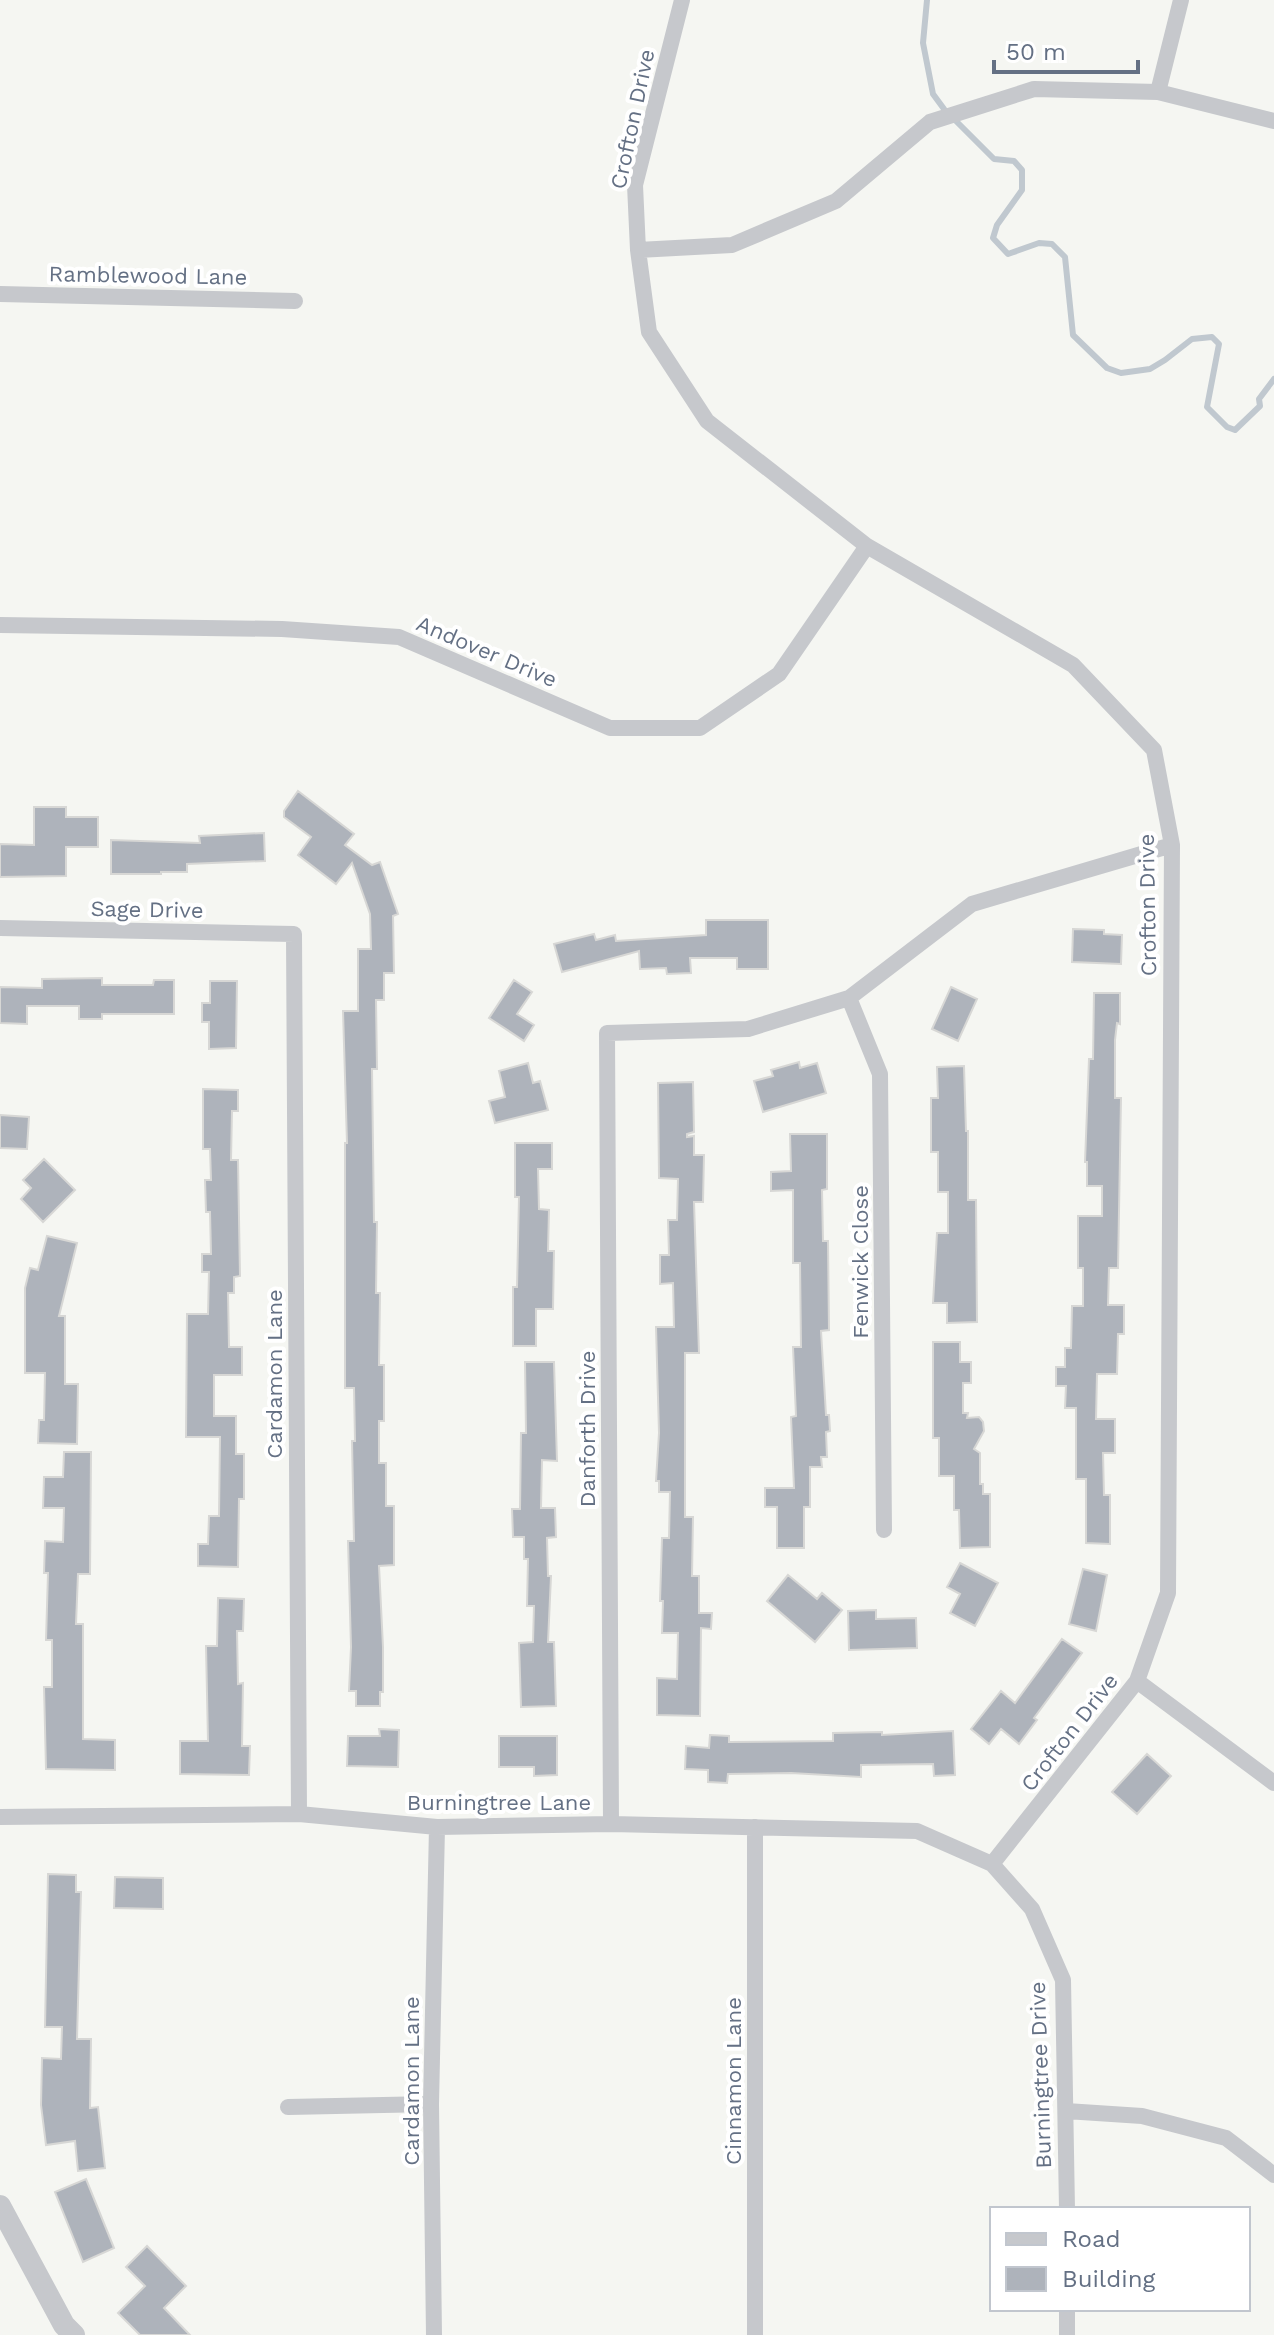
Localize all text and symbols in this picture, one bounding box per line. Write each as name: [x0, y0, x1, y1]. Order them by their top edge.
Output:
scale bar: [994, 24, 1138, 74]
text: 50 m: [1006, 38, 1066, 66]
street label: Crofton Drive: [605, 47, 660, 191]
street label: Ramblewood Lane: [48, 261, 248, 290]
street label: Andover Drive: [413, 611, 561, 692]
street label: Crofton Drive: [1134, 834, 1161, 976]
street label: Sage Drive: [90, 896, 204, 923]
street label: Fenwick Close: [848, 1185, 873, 1339]
street label: Cardamon Lane: [262, 1289, 287, 1459]
street label: Danforth Drive: [575, 1351, 600, 1507]
street label: Crofton Drive: [1016, 1668, 1123, 1796]
street label: Burningtree Lane: [407, 1790, 591, 1815]
street label: Burningtree Drive: [1025, 1981, 1056, 2169]
street label: Cardamon Lane: [399, 1996, 424, 2166]
street label: Cinnamon Lane: [721, 1997, 746, 2165]
legend: [990, 2207, 1250, 2311]
text: Road: [1062, 2225, 1121, 2253]
text: Building: [1062, 2265, 1155, 2293]

